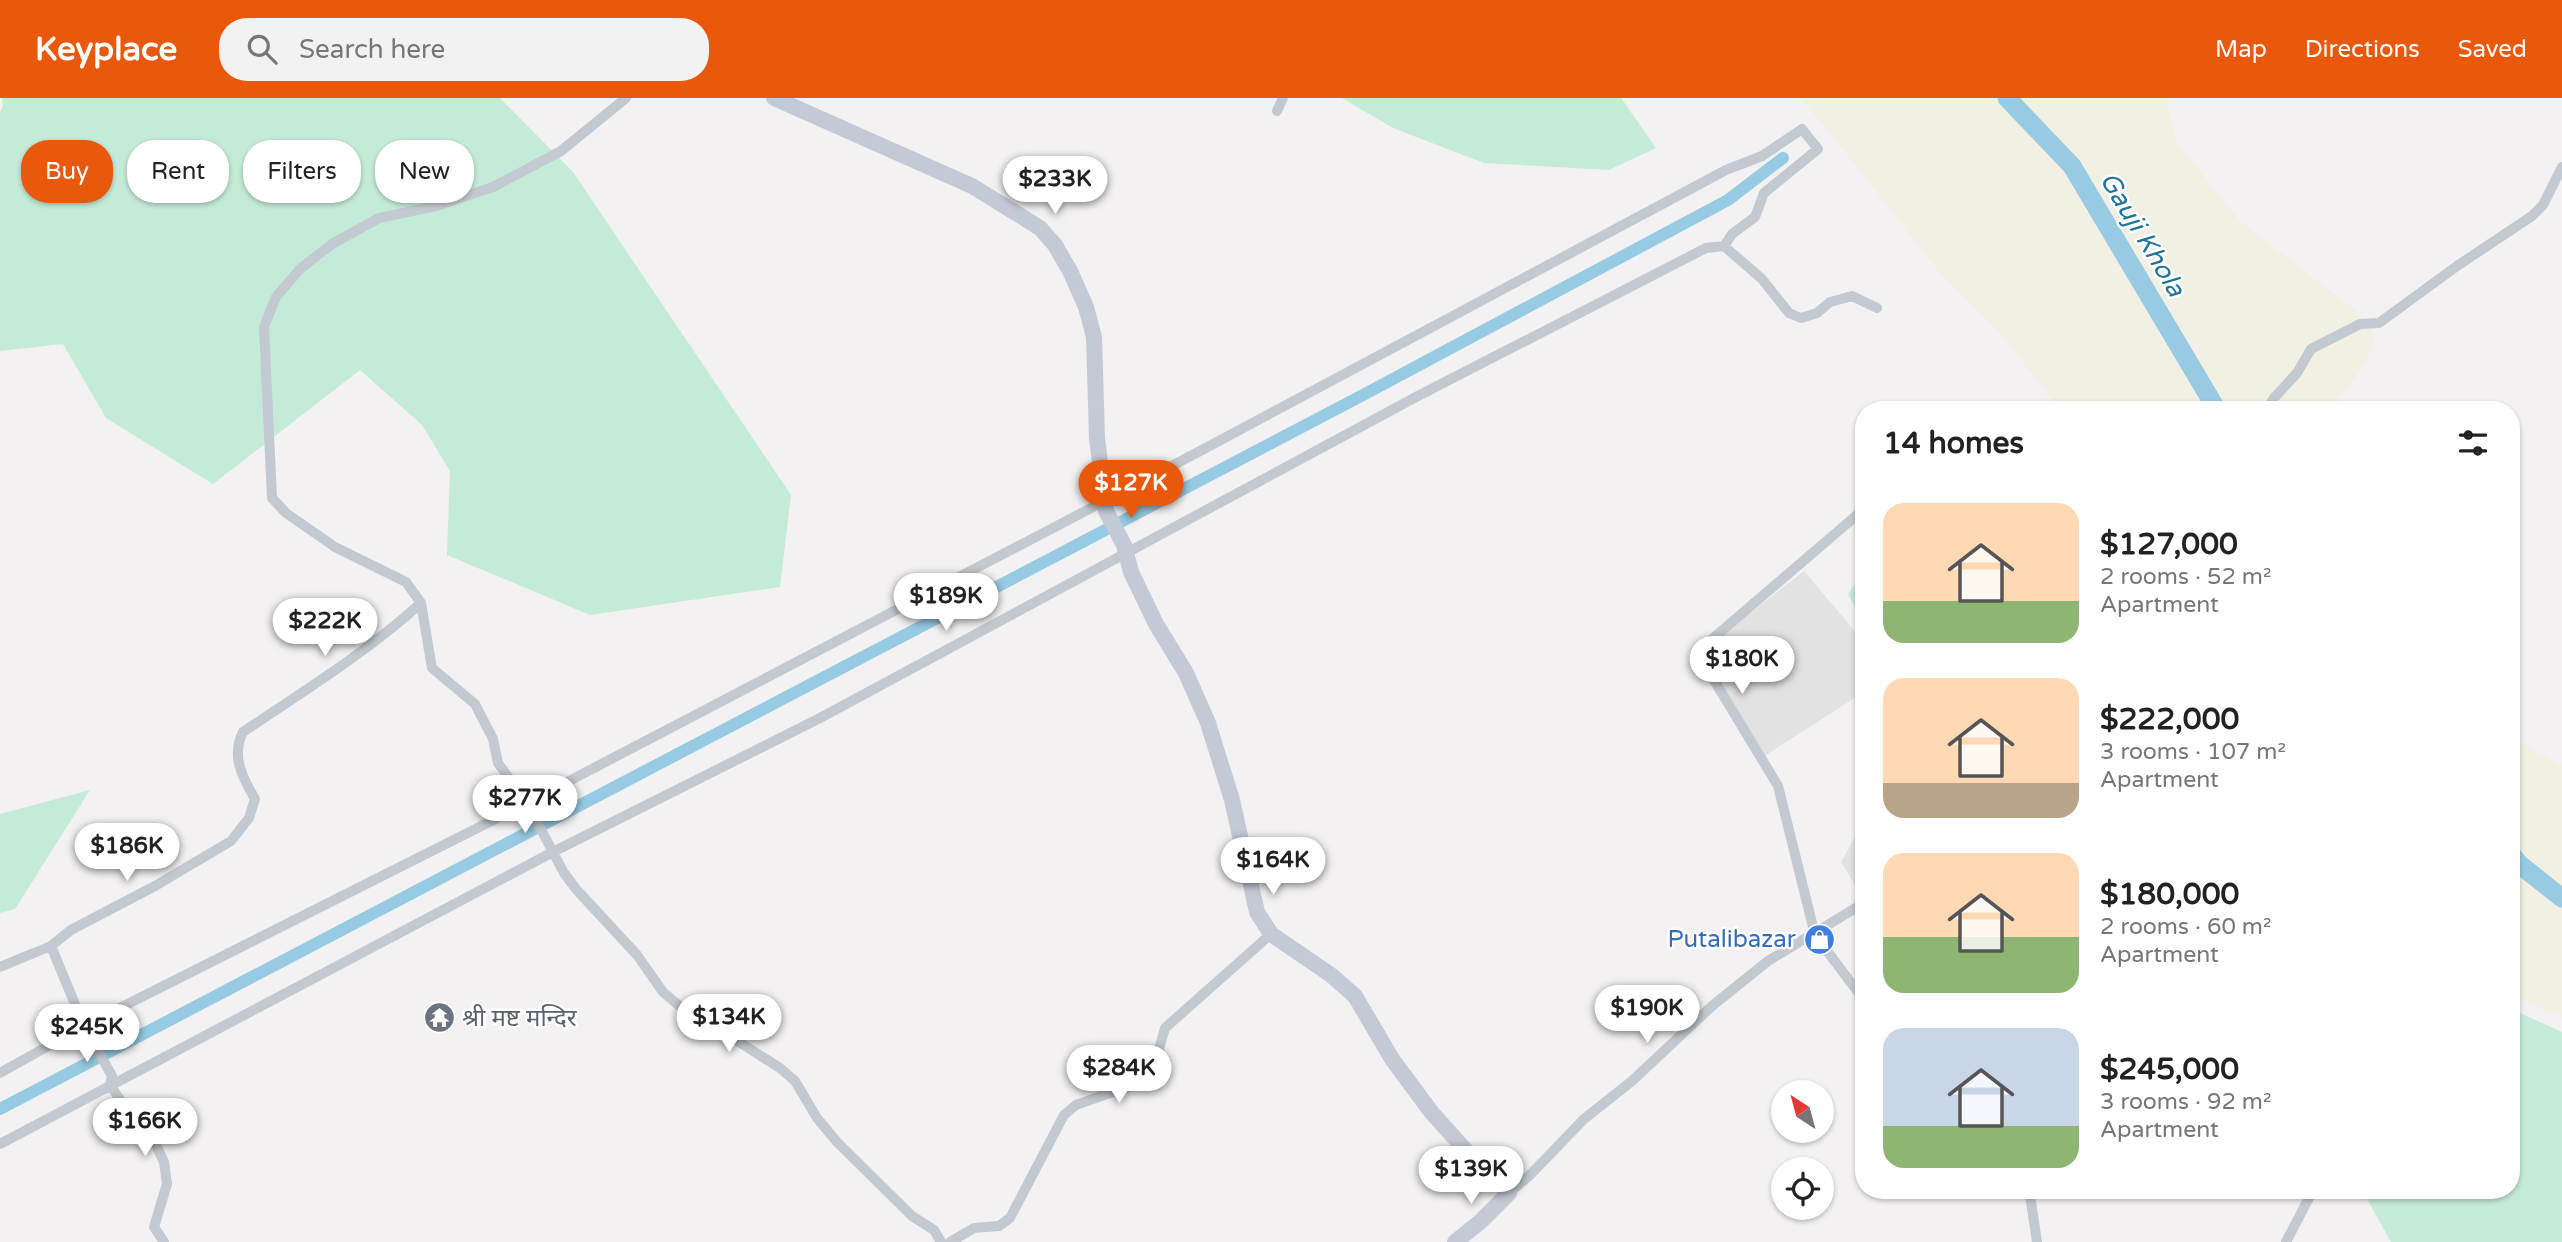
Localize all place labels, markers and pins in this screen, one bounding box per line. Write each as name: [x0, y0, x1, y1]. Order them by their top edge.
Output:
pin: $233K: [1006, 156, 1104, 216]
pin: $127K: [1082, 460, 1180, 520]
pin: $189K: [897, 574, 995, 633]
pin: $222K: [276, 598, 374, 658]
pin: $180K: [1693, 636, 1791, 696]
pin: $277K: [476, 776, 574, 835]
pin: $186K: [78, 824, 176, 883]
pin: $164K: [1224, 838, 1322, 897]
shop icon: Putalibazar: [1802, 922, 1836, 956]
place label: Putalibazar: [1668, 925, 1797, 954]
pin: $190K: [1598, 986, 1696, 1045]
pin: $134K: [680, 995, 778, 1054]
temple icon: श्री मष्ट मन्दिर: [422, 1001, 456, 1035]
pin: $245K: [38, 1004, 136, 1064]
place label: श्री मष्ट मन्दिर: [462, 1004, 578, 1033]
pin: $284K: [1070, 1046, 1168, 1105]
pin: $166K: [96, 1098, 194, 1158]
pin: $139K: [1422, 1146, 1520, 1206]

